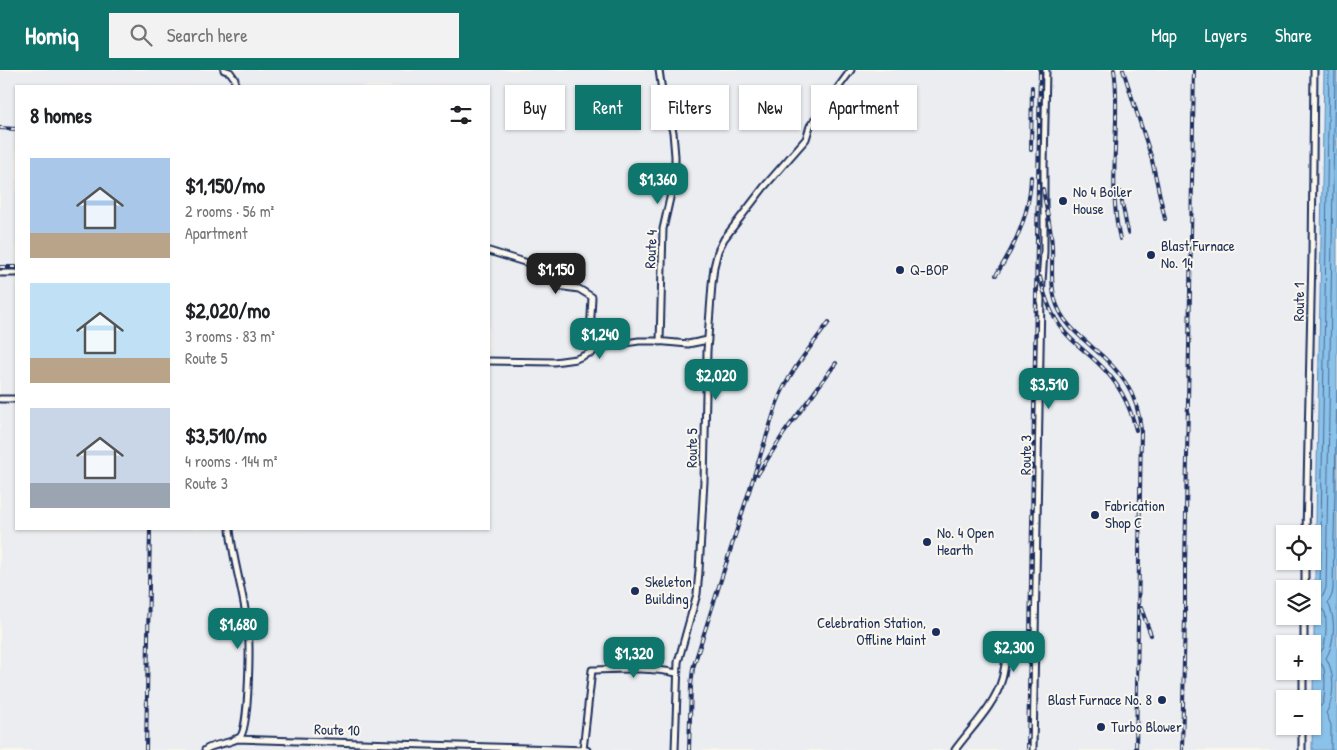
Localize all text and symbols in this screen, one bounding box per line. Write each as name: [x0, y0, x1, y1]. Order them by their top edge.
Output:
search box: [109, 13, 459, 58]
text: Homiq: [25, 19, 79, 51]
icon: search: [127, 21, 155, 49]
text: Search here: [167, 22, 248, 48]
text: Map: [1151, 23, 1177, 48]
text: Layers: [1205, 23, 1247, 48]
text: Share: [1275, 23, 1312, 48]
chip: Buy: [505, 85, 565, 130]
chip: Rent: [575, 85, 641, 130]
chip: Filters: [651, 85, 729, 130]
chip: New: [739, 85, 801, 130]
chip: Apartment: [811, 85, 917, 130]
text: 8 homes: [30, 101, 92, 130]
icon: filters: [447, 101, 475, 129]
pin: $1,360: [617, 162, 699, 205]
text: $1,360: [639, 168, 677, 190]
text: $1,150/mo: [185, 171, 265, 200]
icon: home: [70, 178, 130, 238]
place label: No 4 Boiler House: [1073, 181, 1133, 219]
marker: No 4 Boiler House: [1057, 195, 1069, 207]
text: 2 rooms · 56 m²: [185, 200, 274, 222]
text: Apartment: [185, 222, 248, 244]
street label: Route 4: [639, 229, 662, 269]
place label: Blast Furnace No. 14: [1161, 235, 1235, 273]
marker: Blast Furnace No. 14: [1145, 249, 1157, 261]
pin: $1,150: [515, 252, 597, 295]
text: $1,150: [538, 258, 574, 280]
place label: Q-BOP: [910, 259, 949, 280]
marker: Q-BOP: [894, 264, 906, 276]
street label: Route 1: [1288, 282, 1309, 322]
text: $2,020/mo: [185, 296, 270, 325]
icon: home: [70, 303, 130, 363]
pin: $1,240: [559, 318, 641, 360]
text: $1,240: [581, 323, 619, 345]
text: 3 rooms · 83 m²: [185, 325, 275, 347]
text: Route 5: [185, 347, 227, 369]
pin: $2,020: [675, 358, 757, 401]
text: $2,020: [696, 364, 736, 386]
pin: $3,510: [1008, 368, 1090, 410]
text: $3,510: [1030, 373, 1068, 395]
text: $3,510/mo: [185, 421, 267, 450]
street label: Route 5: [681, 427, 702, 468]
icon: home: [70, 428, 130, 488]
street label: Route 3: [1015, 434, 1036, 475]
text: 4 rooms · 144 m²: [185, 450, 277, 472]
text: Route 3: [185, 472, 228, 494]
place label: Fabrication Shop C: [1104, 495, 1165, 533]
marker: Fabrication Shop C: [1089, 509, 1101, 521]
place label: No. 4 Open Hearth: [937, 522, 994, 560]
map controls: [1276, 525, 1321, 735]
button: locate: [1276, 525, 1321, 570]
marker: No. 4 Open Hearth: [921, 536, 933, 548]
place label: Skeleton Building: [645, 571, 692, 609]
button: layers: [1276, 580, 1321, 625]
marker: Skeleton Building: [629, 585, 641, 597]
pin: $1,680: [197, 608, 279, 650]
place label: Celebration Station, Offline Maint: [817, 612, 927, 650]
text: $1,680: [219, 613, 257, 635]
marker: Celebration Station, Offline Maint: [930, 626, 942, 638]
pin: $2,300: [973, 630, 1055, 673]
button: +: [1276, 635, 1321, 680]
pin: $1,320: [593, 636, 675, 679]
text: $2,300: [994, 636, 1034, 658]
text: $1,320: [615, 642, 653, 664]
place label: Blast Furnace No. 8: [1048, 689, 1152, 710]
button: −: [1276, 690, 1321, 735]
marker: Blast Furnace No. 8: [1156, 694, 1168, 706]
place label: Turbo Blower: [1111, 716, 1182, 737]
street label: Route 10: [314, 718, 360, 741]
marker: Turbo Blower: [1095, 721, 1107, 733]

